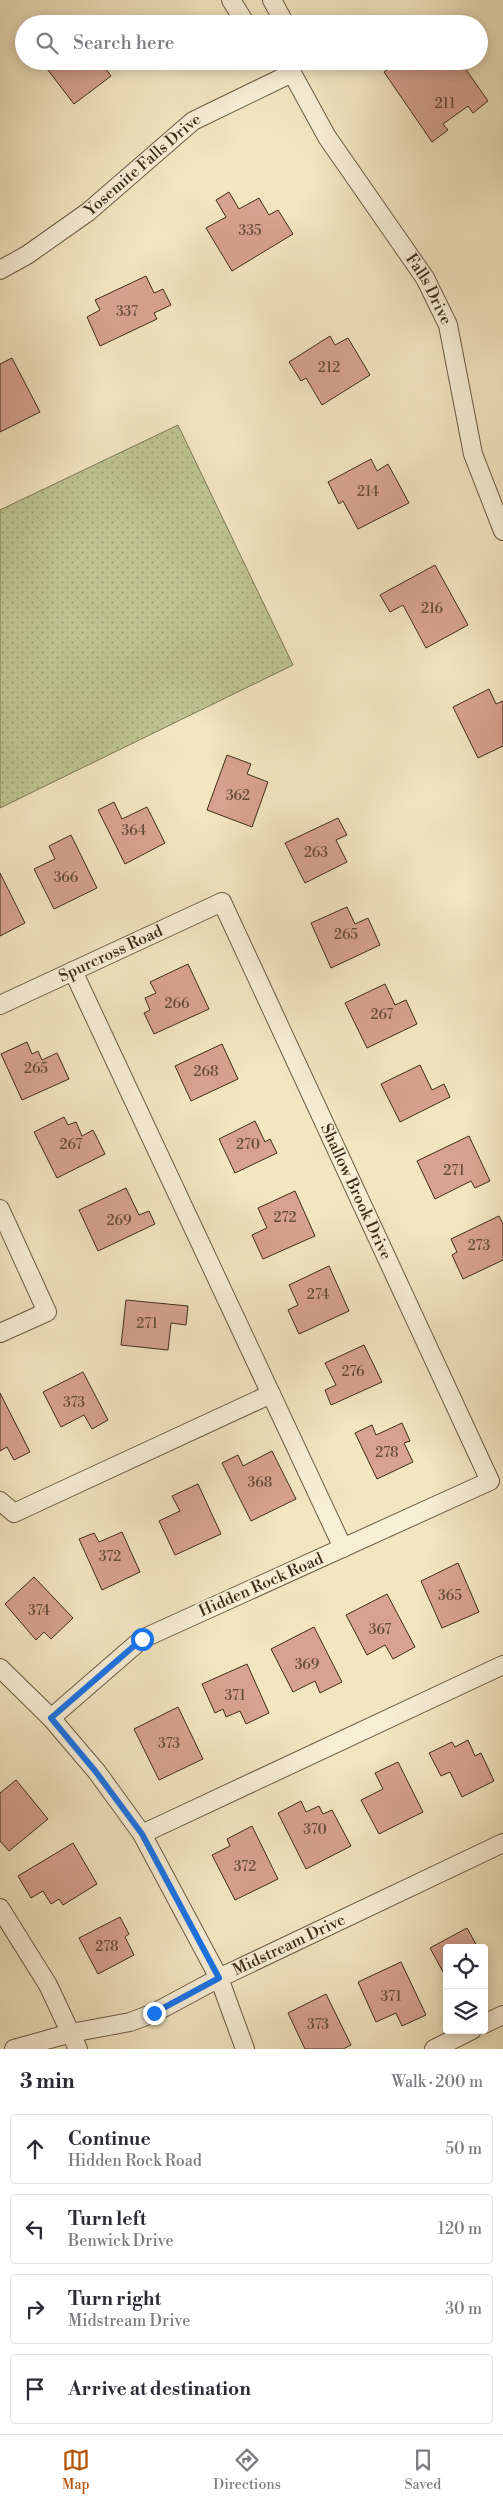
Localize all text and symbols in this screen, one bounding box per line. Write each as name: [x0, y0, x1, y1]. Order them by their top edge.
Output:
search box: [15, 15, 488, 70]
icon: search: [33, 29, 61, 57]
text: Search here: [73, 31, 174, 55]
house number: 211: [435, 95, 455, 113]
street label: Yosemite Falls Drive: [80, 109, 204, 221]
house number: 335: [238, 222, 262, 240]
street label: Falls Drive: [401, 250, 456, 328]
house number: 337: [116, 303, 138, 321]
house number: 212: [318, 359, 340, 377]
house number: 214: [357, 483, 379, 501]
house number: 216: [421, 600, 444, 618]
house number: 362: [226, 787, 250, 805]
house number: 364: [122, 822, 146, 840]
house number: 263: [304, 844, 328, 862]
house number: 366: [54, 869, 79, 887]
street label: Spurcross Road: [55, 921, 166, 986]
house number: 265: [334, 926, 358, 944]
house number: 266: [165, 995, 190, 1013]
house number: 267: [371, 1006, 393, 1024]
house number: 265: [24, 1060, 48, 1078]
house number: 268: [193, 1063, 219, 1081]
street label: Shallow Brook Drive: [316, 1120, 396, 1263]
house number: 267: [60, 1136, 82, 1154]
house number: 270: [236, 1136, 260, 1154]
house number: 271: [443, 1162, 465, 1180]
house number: 272: [274, 1209, 296, 1227]
house number: 269: [107, 1212, 131, 1230]
house number: 273: [468, 1237, 491, 1255]
house number: 274: [307, 1286, 329, 1304]
house number: 271: [136, 1315, 158, 1333]
house number: 276: [341, 1363, 365, 1381]
house number: 373: [63, 1394, 85, 1412]
house number: 278: [375, 1444, 399, 1462]
house number: 368: [248, 1474, 272, 1492]
house number: 372: [99, 1548, 121, 1566]
street label: Hidden Rock Road: [196, 1549, 326, 1621]
house number: 365: [438, 1587, 462, 1605]
house number: 374: [28, 1602, 50, 1620]
house number: 367: [369, 1621, 391, 1639]
route start: [131, 1628, 154, 1651]
house number: 369: [295, 1656, 319, 1674]
house number: 371: [224, 1687, 246, 1705]
house number: 373: [158, 1735, 180, 1753]
house number: 370: [303, 1821, 327, 1839]
house number: 372: [234, 1858, 256, 1876]
street label: Midstream Drive: [229, 1909, 348, 1980]
house number: 278: [95, 1938, 119, 1956]
map controls: [443, 1944, 488, 2034]
button: locate: [443, 1944, 488, 1989]
house number: 371: [380, 1988, 402, 2006]
button: layers: [443, 1989, 488, 2034]
route end: [143, 2002, 166, 2025]
house number: 373: [307, 2016, 329, 2034]
text: 3 min: [20, 2069, 75, 2095]
text: Walk · 200 m: [391, 2072, 483, 2092]
text: Continue: [68, 2127, 151, 2151]
icon: ahead: [21, 2135, 49, 2163]
text: 50 m: [445, 2139, 482, 2159]
text: Hidden Rock Road: [68, 2151, 202, 2171]
text: Turn left: [68, 2207, 147, 2231]
icon: left: [21, 2215, 49, 2243]
text: 120 m: [438, 2219, 482, 2239]
text: Benwick Drive: [68, 2231, 174, 2251]
text: Turn right: [68, 2287, 161, 2311]
icon: right: [21, 2295, 49, 2323]
text: 30 m: [445, 2299, 482, 2319]
text: Midstream Drive: [68, 2311, 190, 2331]
icon: arrive: [21, 2375, 49, 2403]
text: Arrive at destination: [68, 2377, 251, 2401]
tab: Map: [62, 2446, 90, 2494]
tab: Directions: [213, 2446, 281, 2494]
tab: Saved: [404, 2446, 441, 2494]

